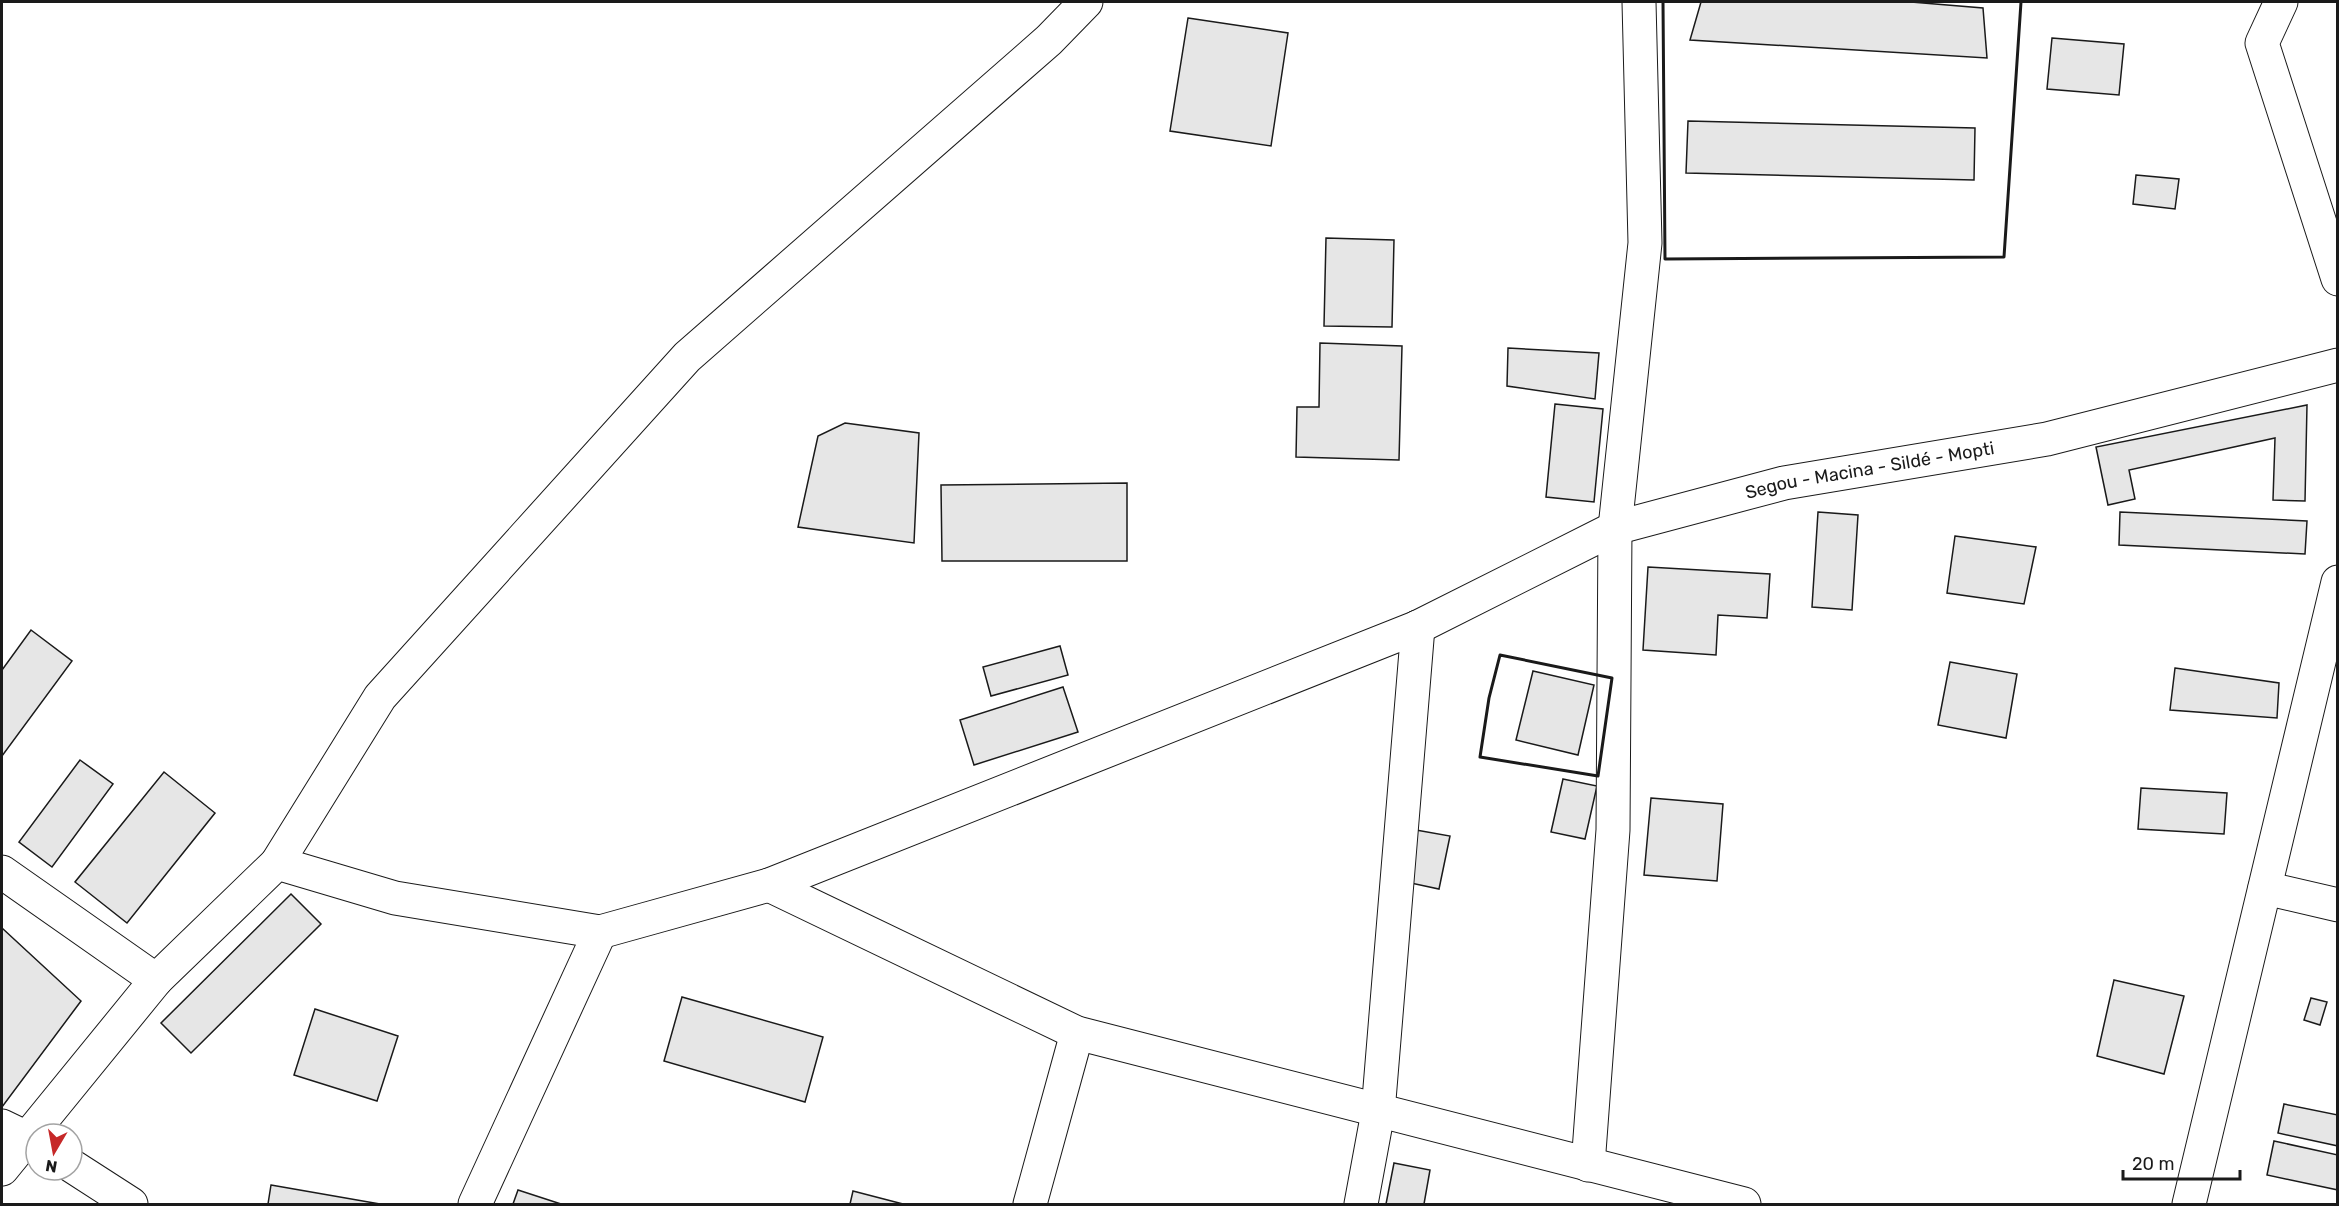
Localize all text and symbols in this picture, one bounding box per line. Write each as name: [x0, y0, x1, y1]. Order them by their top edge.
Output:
street label: Segou - Macina - Sildé - Mopti: [1743, 437, 1996, 504]
north arrow: [24, 1122, 84, 1182]
scale bar: [2123, 1143, 2240, 1181]
text: 20 m: [2132, 1153, 2174, 1175]
text: N: [44, 1156, 59, 1177]

